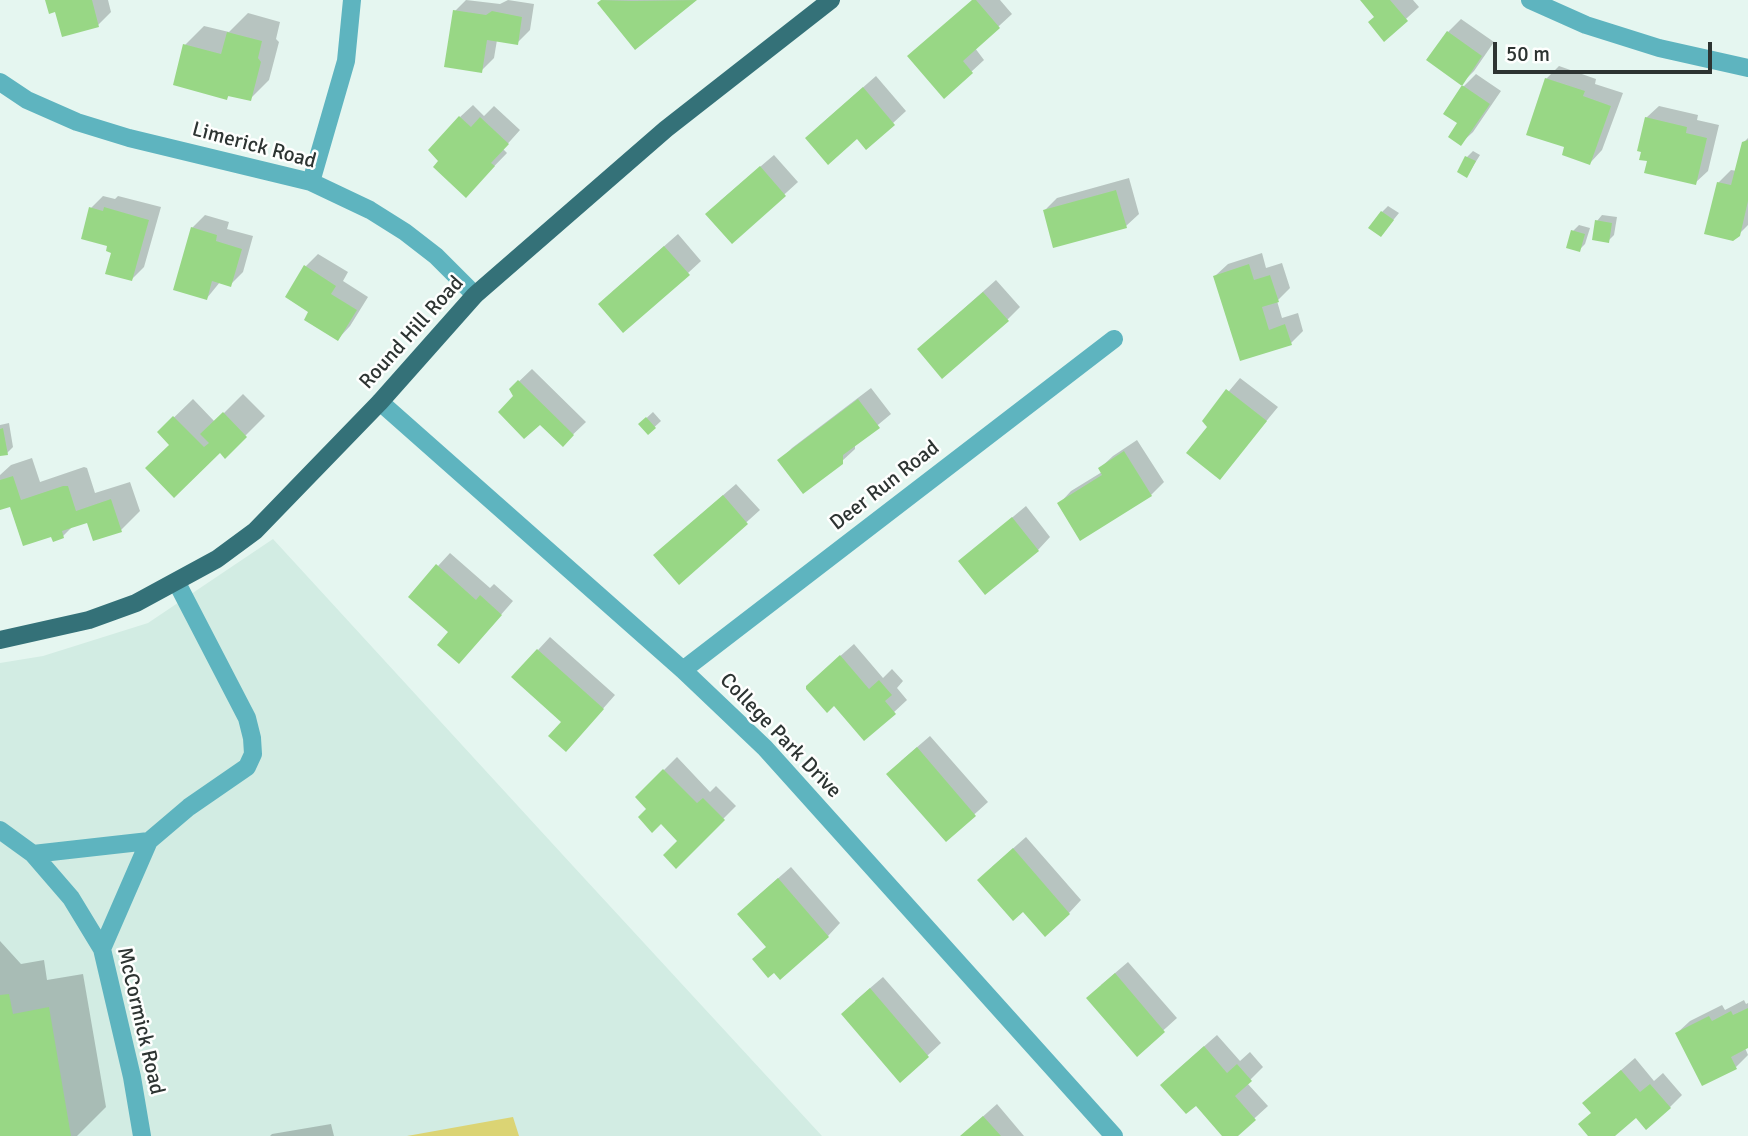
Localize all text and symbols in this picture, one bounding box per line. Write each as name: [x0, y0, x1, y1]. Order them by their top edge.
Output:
scale bar: [1496, 28, 1715, 72]
text: 50 m: [1506, 41, 1550, 67]
street label: Limerick Road: [189, 117, 319, 175]
street label: Round Hill Road: [355, 271, 469, 395]
street label: Deer Run Road: [825, 436, 945, 536]
street label: College Park Drive: [714, 668, 846, 804]
street label: McCormick Road: [111, 945, 169, 1097]

